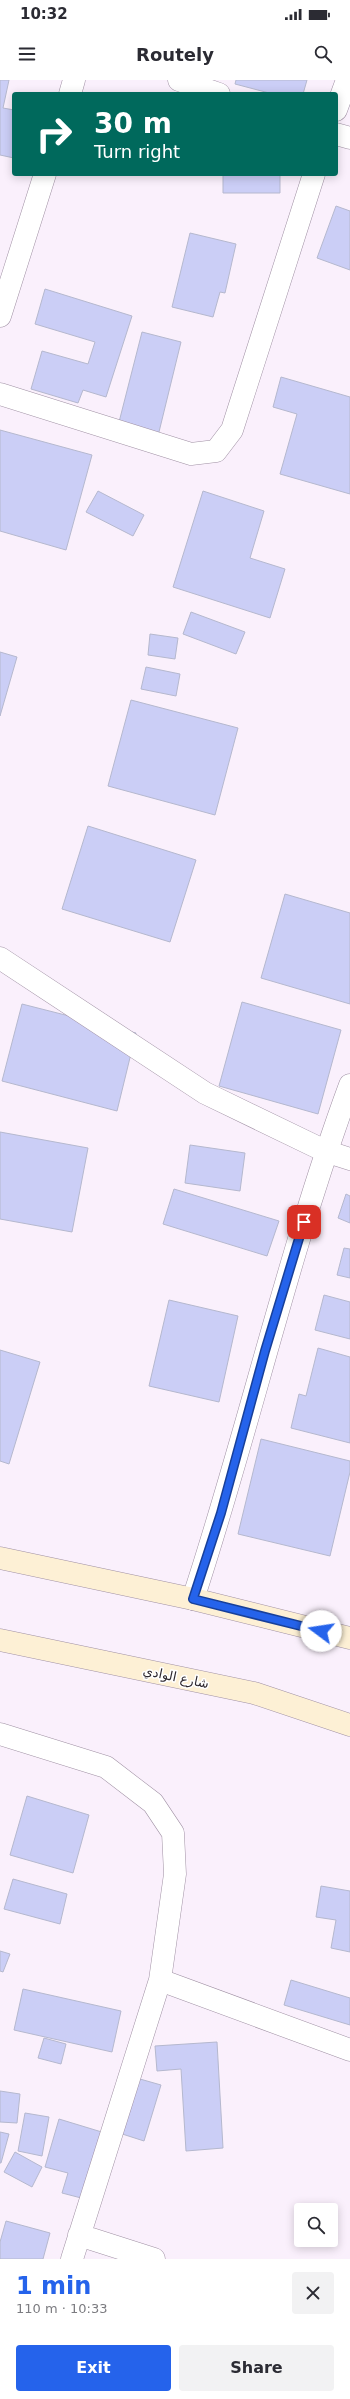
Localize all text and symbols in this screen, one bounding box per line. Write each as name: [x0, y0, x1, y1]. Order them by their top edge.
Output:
text: 10:32: [20, 5, 68, 23]
icon: menu: [16, 43, 38, 65]
icon: search: [312, 43, 334, 65]
text: Routely: [136, 44, 214, 65]
text: 30 m: [94, 107, 172, 140]
icon: right: [28, 108, 80, 160]
text: Turn right: [94, 141, 180, 162]
pin: [287, 1205, 321, 1239]
icon: arrive: [293, 1211, 315, 1233]
position arrow: [300, 1610, 342, 1652]
street label: شارع الوادي: [142, 1663, 210, 1692]
map controls: [294, 2203, 338, 2247]
button: search: [294, 2203, 338, 2247]
text: 1 min: [16, 2272, 91, 2300]
button: close: [292, 2272, 334, 2314]
text: 110 m · 10:33: [16, 2301, 107, 2316]
button: Exit: [16, 2345, 171, 2391]
button: Share: [179, 2345, 334, 2391]

